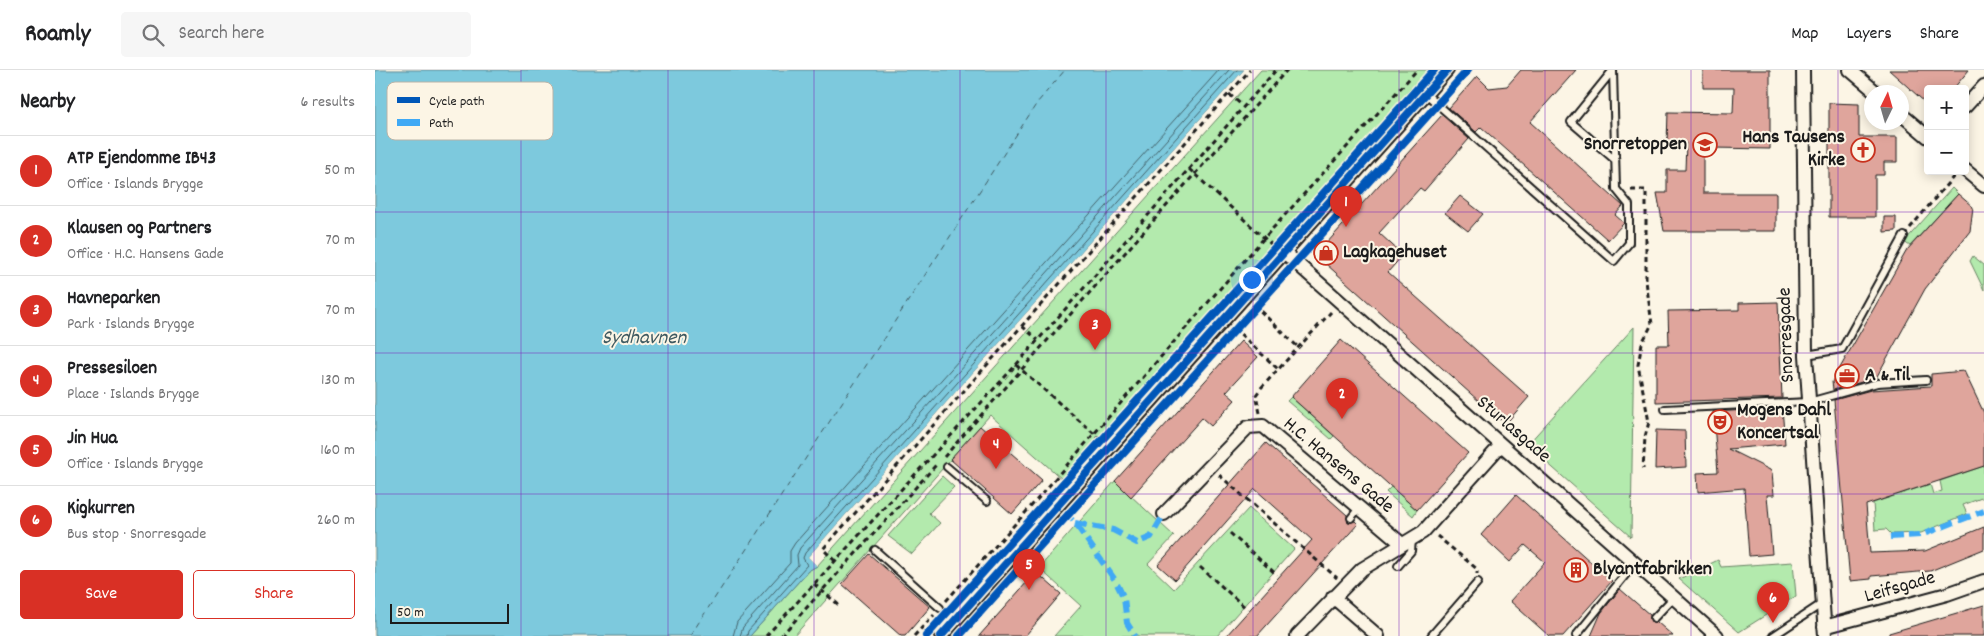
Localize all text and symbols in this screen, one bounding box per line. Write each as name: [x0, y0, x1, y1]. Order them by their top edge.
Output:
search box: [121, 12, 471, 57]
text: Roamly: [25, 18, 91, 52]
icon: search: [139, 21, 167, 49]
text: Search here: [179, 21, 264, 48]
text: Map: [1791, 22, 1818, 47]
text: Layers: [1846, 22, 1892, 47]
text: Share: [1920, 22, 1959, 47]
legend: [387, 82, 553, 140]
north arrow: [1864, 85, 1909, 130]
map controls: [1924, 85, 1969, 175]
button: +: [1924, 85, 1969, 130]
text: Nearby: [20, 88, 75, 118]
text: 6 results: [300, 91, 355, 114]
text: Cycle path: [429, 92, 485, 112]
text: Path: [429, 114, 454, 134]
place label: Hans Tausens Kirke: [1742, 124, 1845, 175]
button: −: [1924, 130, 1969, 175]
place label: Snorretoppen: [1584, 131, 1687, 159]
school or university icon: Snorretoppen: [1692, 132, 1718, 158]
church icon: Hans Tausens Kirke: [1850, 137, 1876, 163]
text: ATP Ejendomme IB43: [67, 146, 216, 173]
text: 1: [34, 159, 38, 182]
text: 50 m: [324, 159, 355, 182]
text: Office · Islands Brygge: [67, 173, 203, 196]
pin: 1: [1330, 186, 1362, 227]
text: Klausen og Partners: [67, 216, 212, 243]
text: 2: [33, 229, 40, 252]
text: 70 m: [325, 229, 355, 252]
place label: Lagkagehuset: [1343, 239, 1447, 267]
shop icon: Lagkagehuset: [1313, 240, 1339, 266]
text: Office · H.C. Hansens Gade: [67, 243, 224, 266]
your location: [1239, 267, 1265, 293]
text: Havneparken: [67, 286, 160, 313]
street label: Snorresgade: [1771, 287, 1803, 383]
text: 3: [32, 299, 40, 322]
text: 70 m: [325, 299, 355, 322]
pin: 3: [1079, 309, 1111, 350]
text: Park · Islands Brygge: [67, 313, 195, 336]
water label: Sydhavnen: [602, 324, 688, 354]
text: Pressesiloen: [67, 356, 157, 383]
place label: A & Til: [1865, 362, 1911, 390]
office icon: A & Til: [1834, 363, 1860, 389]
text: 4: [33, 369, 39, 392]
text: 130 m: [321, 369, 355, 392]
pin: 2: [1326, 378, 1358, 419]
text: Place · Islands Brygge: [67, 383, 199, 406]
street label: Sturlasgade: [1469, 390, 1557, 471]
place label: Mogens Dahl Koncertsal: [1737, 397, 1831, 448]
theatre icon: Mogens Dahl Koncertsal: [1707, 409, 1733, 435]
street label: H.C. Hansens Gade: [1276, 411, 1400, 521]
text: Jin Hua: [67, 426, 117, 453]
pin: 4: [980, 428, 1012, 469]
text: 5: [32, 439, 40, 462]
text: 160 m: [320, 439, 355, 462]
text: Office · Islands Brygge: [67, 453, 203, 476]
text: Kigkurren: [67, 496, 135, 523]
text: 6: [32, 509, 40, 532]
text: 260 m: [317, 509, 355, 532]
text: Bus stop · Snorresgade: [67, 523, 206, 546]
pin: 5: [1013, 549, 1045, 590]
place label: Blyantfabrikken: [1593, 556, 1712, 584]
building icon: Blyantfabrikken: [1563, 557, 1589, 583]
street label: Leifsgade: [1861, 565, 1939, 611]
button: Save: [20, 570, 183, 619]
button: Share: [193, 570, 355, 619]
pin: 6: [1757, 582, 1789, 623]
scale bar: [390, 601, 509, 624]
text: 50 m: [397, 603, 424, 623]

